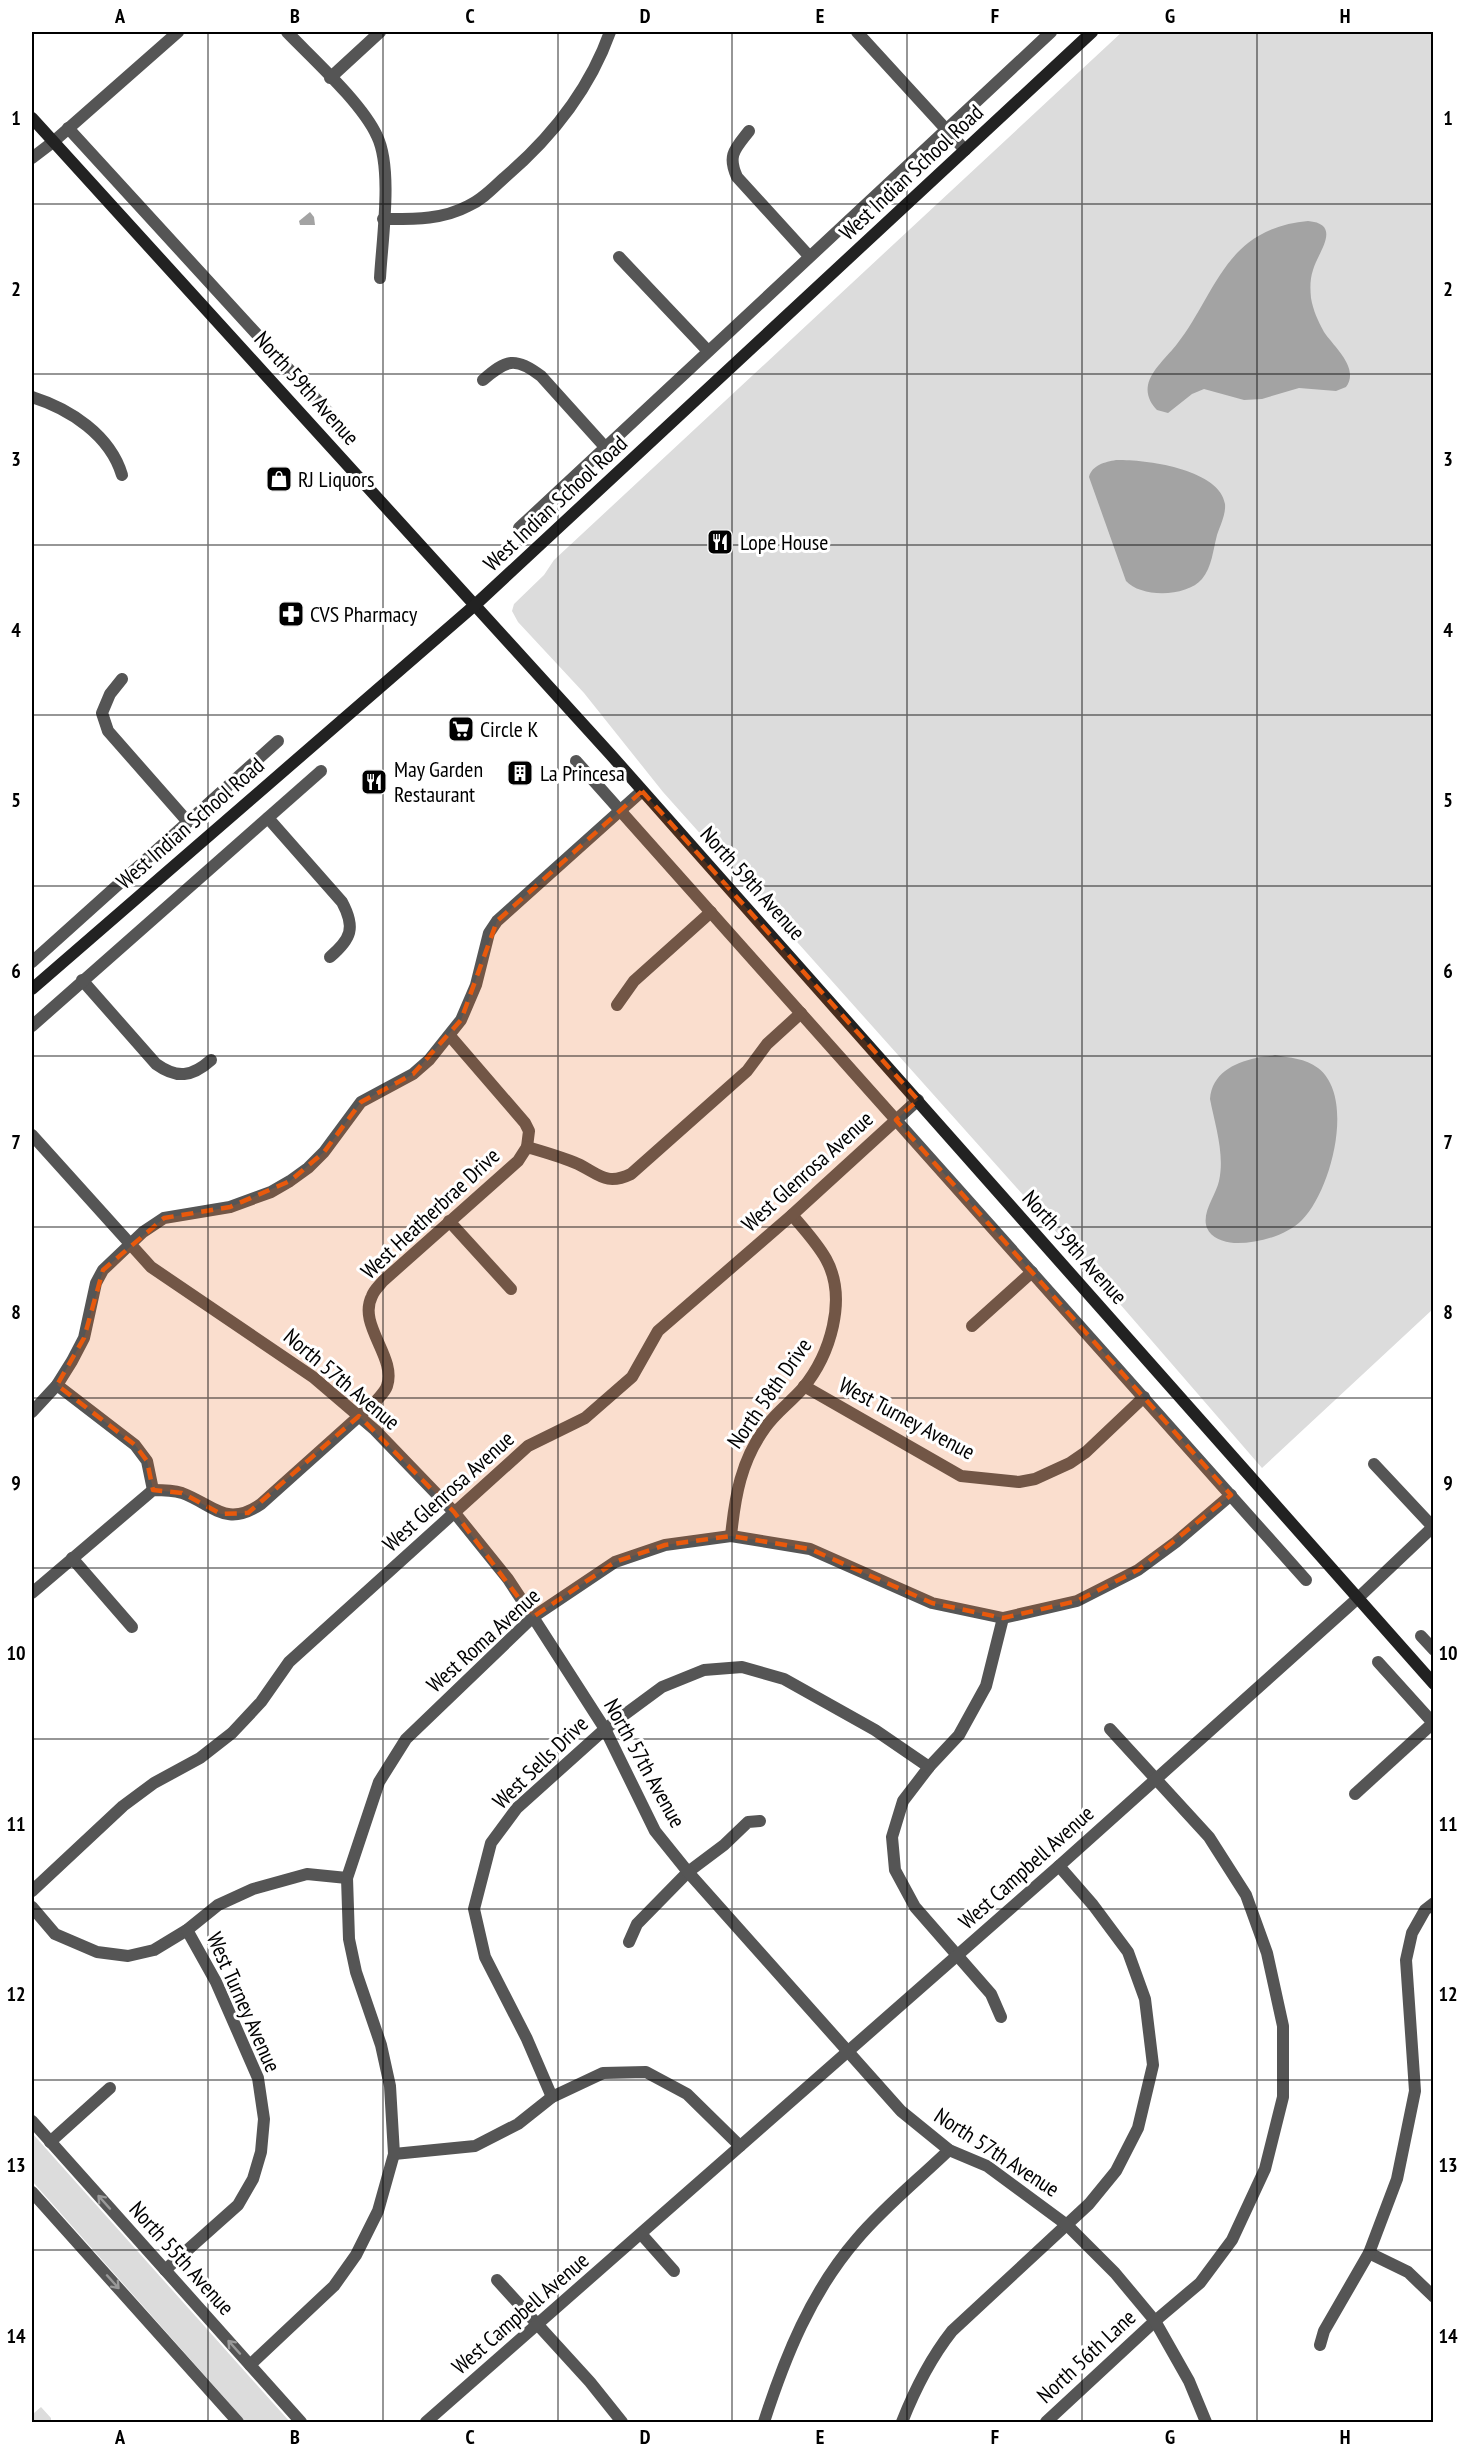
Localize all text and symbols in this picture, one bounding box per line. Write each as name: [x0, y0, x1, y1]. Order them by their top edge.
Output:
text: A: [114, 3, 126, 29]
text: B: [290, 3, 300, 29]
text: C: [465, 3, 475, 29]
text: D: [640, 3, 651, 29]
text: E: [816, 3, 824, 29]
text: F: [991, 3, 999, 29]
text: G: [1165, 3, 1175, 29]
text: H: [1340, 3, 1350, 29]
street label: West Indian School Road: [833, 98, 989, 246]
text: 1: [11, 105, 21, 131]
text: 1: [1443, 105, 1453, 131]
text: 2: [11, 276, 21, 302]
text: 2: [1443, 276, 1453, 302]
street label: North 59th Avenue: [249, 325, 365, 451]
street label: West Indian School Road: [477, 429, 633, 577]
text: 3: [11, 446, 21, 472]
text: 3: [1443, 446, 1453, 472]
shop icon: RJ Liquors: [264, 464, 294, 494]
place label: RJ Liquors: [298, 465, 374, 493]
restaurant icon: Lope House: [705, 527, 735, 557]
place label: Lope House: [740, 528, 828, 556]
pharmacy icon: CVS Pharmacy: [276, 599, 306, 629]
place label: CVS Pharmacy: [310, 600, 418, 628]
text: 4: [11, 617, 21, 643]
text: 4: [1443, 617, 1453, 643]
supermarket icon: Circle K: [446, 714, 476, 744]
place label: Circle K: [480, 715, 539, 743]
street label: West Indian School Road: [110, 751, 270, 895]
place label: May Garden Restaurant: [394, 755, 483, 808]
building icon: La Princesa: [505, 758, 535, 788]
place label: La Princesa: [540, 759, 625, 787]
restaurant icon: May Garden Restaurant: [359, 767, 389, 797]
text: 5: [11, 787, 21, 813]
text: 5: [1443, 787, 1453, 813]
street label: North 59th Avenue: [695, 820, 811, 946]
text: 6: [11, 958, 21, 984]
text: 6: [1443, 958, 1453, 984]
street label: West Glenrosa Avenue: [735, 1105, 879, 1237]
text: 7: [11, 1129, 21, 1155]
text: 7: [1443, 1129, 1453, 1155]
street label: West Heatherbrae Drive: [355, 1141, 505, 1285]
street label: North 59th Avenue: [1017, 1184, 1133, 1310]
text: 8: [11, 1299, 21, 1325]
text: 8: [1443, 1299, 1453, 1325]
street label: North 57th Avenue: [278, 1322, 406, 1436]
street label: North 58th Drive: [721, 1332, 817, 1454]
street label: West Turney Avenue: [834, 1370, 980, 1466]
street label: West Glenrosa Avenue: [376, 1425, 520, 1557]
text: 9: [11, 1470, 21, 1496]
text: 9: [1443, 1470, 1453, 1496]
street label: West Roma Avenue: [420, 1582, 546, 1698]
text: 10: [6, 1640, 26, 1666]
text: 10: [1438, 1640, 1458, 1666]
street label: North 57th Avenue: [598, 1694, 692, 1832]
street label: West Sells Drive: [486, 1710, 594, 1814]
street label: West Campbell Avenue: [953, 1799, 1099, 1935]
text: 11: [6, 1811, 26, 1837]
text: 11: [1438, 1811, 1458, 1837]
street label: West Turney Avenue: [201, 1928, 287, 2076]
text: 12: [6, 1981, 26, 2007]
text: 12: [1438, 1981, 1458, 2007]
street label: North 57th Avenue: [929, 2101, 1065, 2203]
text: 13: [6, 2152, 26, 2178]
text: 13: [1438, 2152, 1458, 2178]
one-way arrow: [97, 2195, 111, 2210]
street label: North 55th Avenue: [124, 2195, 240, 2321]
street label: West Campbell Avenue: [446, 2246, 594, 2380]
one-way arrow: [106, 2275, 120, 2290]
street label: North 56th Lane: [1031, 2303, 1141, 2409]
text: 14: [6, 2323, 26, 2349]
text: 14: [1438, 2323, 1458, 2349]
one-way arrow: [227, 2340, 241, 2355]
text: A: [114, 2424, 126, 2450]
text: B: [290, 2424, 300, 2450]
text: C: [465, 2424, 475, 2450]
text: D: [640, 2424, 651, 2450]
text: E: [816, 2424, 824, 2450]
text: F: [991, 2424, 999, 2450]
text: G: [1165, 2424, 1175, 2450]
text: H: [1340, 2424, 1350, 2450]

